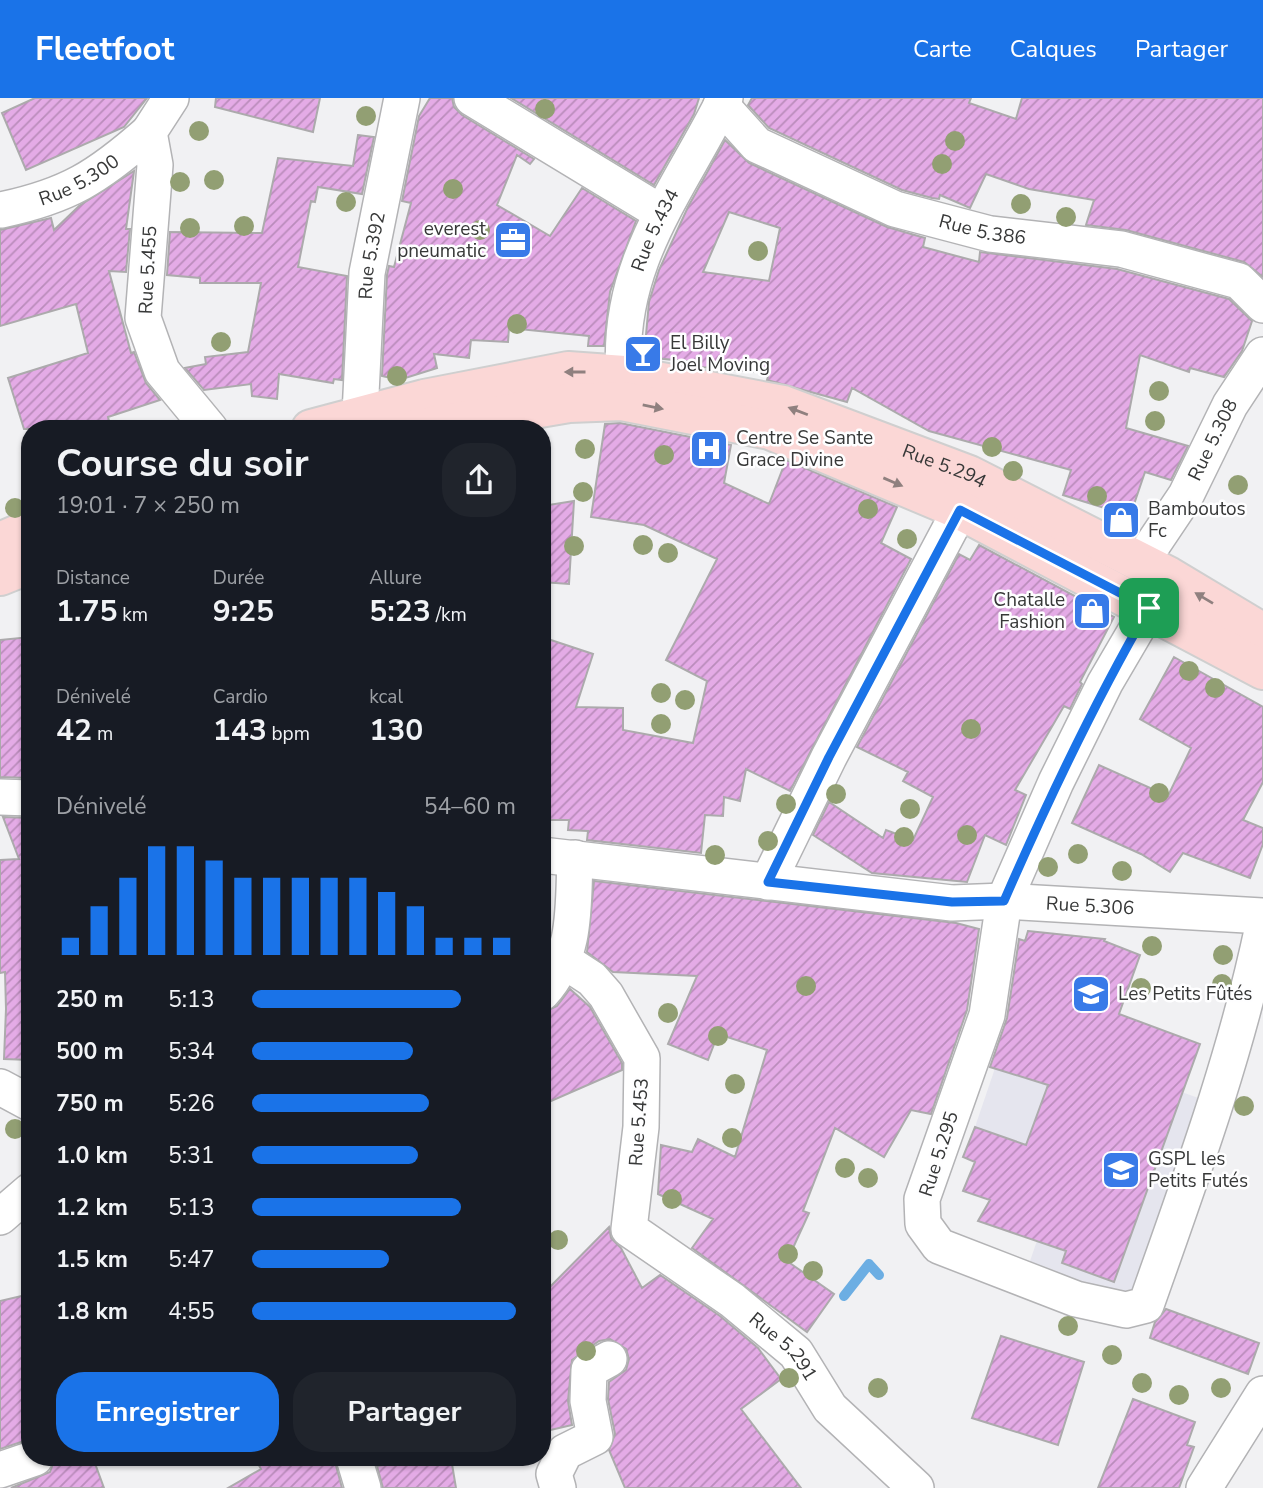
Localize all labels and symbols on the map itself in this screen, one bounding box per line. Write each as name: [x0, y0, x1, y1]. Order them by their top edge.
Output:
street label: Rue 5.300: [35, 148, 125, 212]
street label: Rue 5.434: [625, 184, 685, 275]
street label: Rue 5.386: [936, 208, 1027, 251]
street label: Rue 5.392: [353, 210, 392, 300]
place label: everest pneumatic: [397, 216, 486, 264]
office icon: everest pneumatic: [492, 219, 534, 261]
street label: Rue 5.455: [133, 225, 163, 315]
place label: El Billy Joel Moving: [669, 330, 770, 378]
bar icon: El Billy Joel Moving: [622, 333, 664, 375]
one-way arrow: [564, 366, 586, 378]
street label: Rue 5.308: [1182, 395, 1244, 485]
one-way arrow: [642, 402, 664, 413]
one-way arrow: [788, 405, 809, 416]
place label: Centre Se Sante Grace Divine: [736, 425, 873, 473]
hospital icon: Centre Se Sante Grace Divine: [688, 428, 730, 470]
street label: Rue 5.294: [898, 438, 991, 495]
one-way arrow: [882, 477, 903, 488]
place label: Bamboutos Fc: [1148, 496, 1246, 544]
shop icon: Bamboutos Fc: [1100, 499, 1142, 541]
pin: [1119, 578, 1179, 638]
place label: Chatalle Fashion: [993, 587, 1065, 635]
shop icon: Chatalle Fashion: [1071, 590, 1113, 632]
one-way arrow: [1195, 591, 1214, 604]
street label: Rue 5.306: [1045, 890, 1135, 922]
school or university icon: Les Petits Fûtés: [1070, 973, 1112, 1015]
place label: Les Petits Fûtés: [1118, 981, 1252, 1007]
street label: Rue 5.453: [623, 1077, 655, 1167]
street label: Rue 5.295: [913, 1108, 965, 1200]
place label: GSPL les Petits Futés: [1148, 1146, 1248, 1194]
school or university icon: GSPL les Petits Futés: [1100, 1149, 1142, 1191]
street label: Rue 5.291: [743, 1306, 823, 1386]

